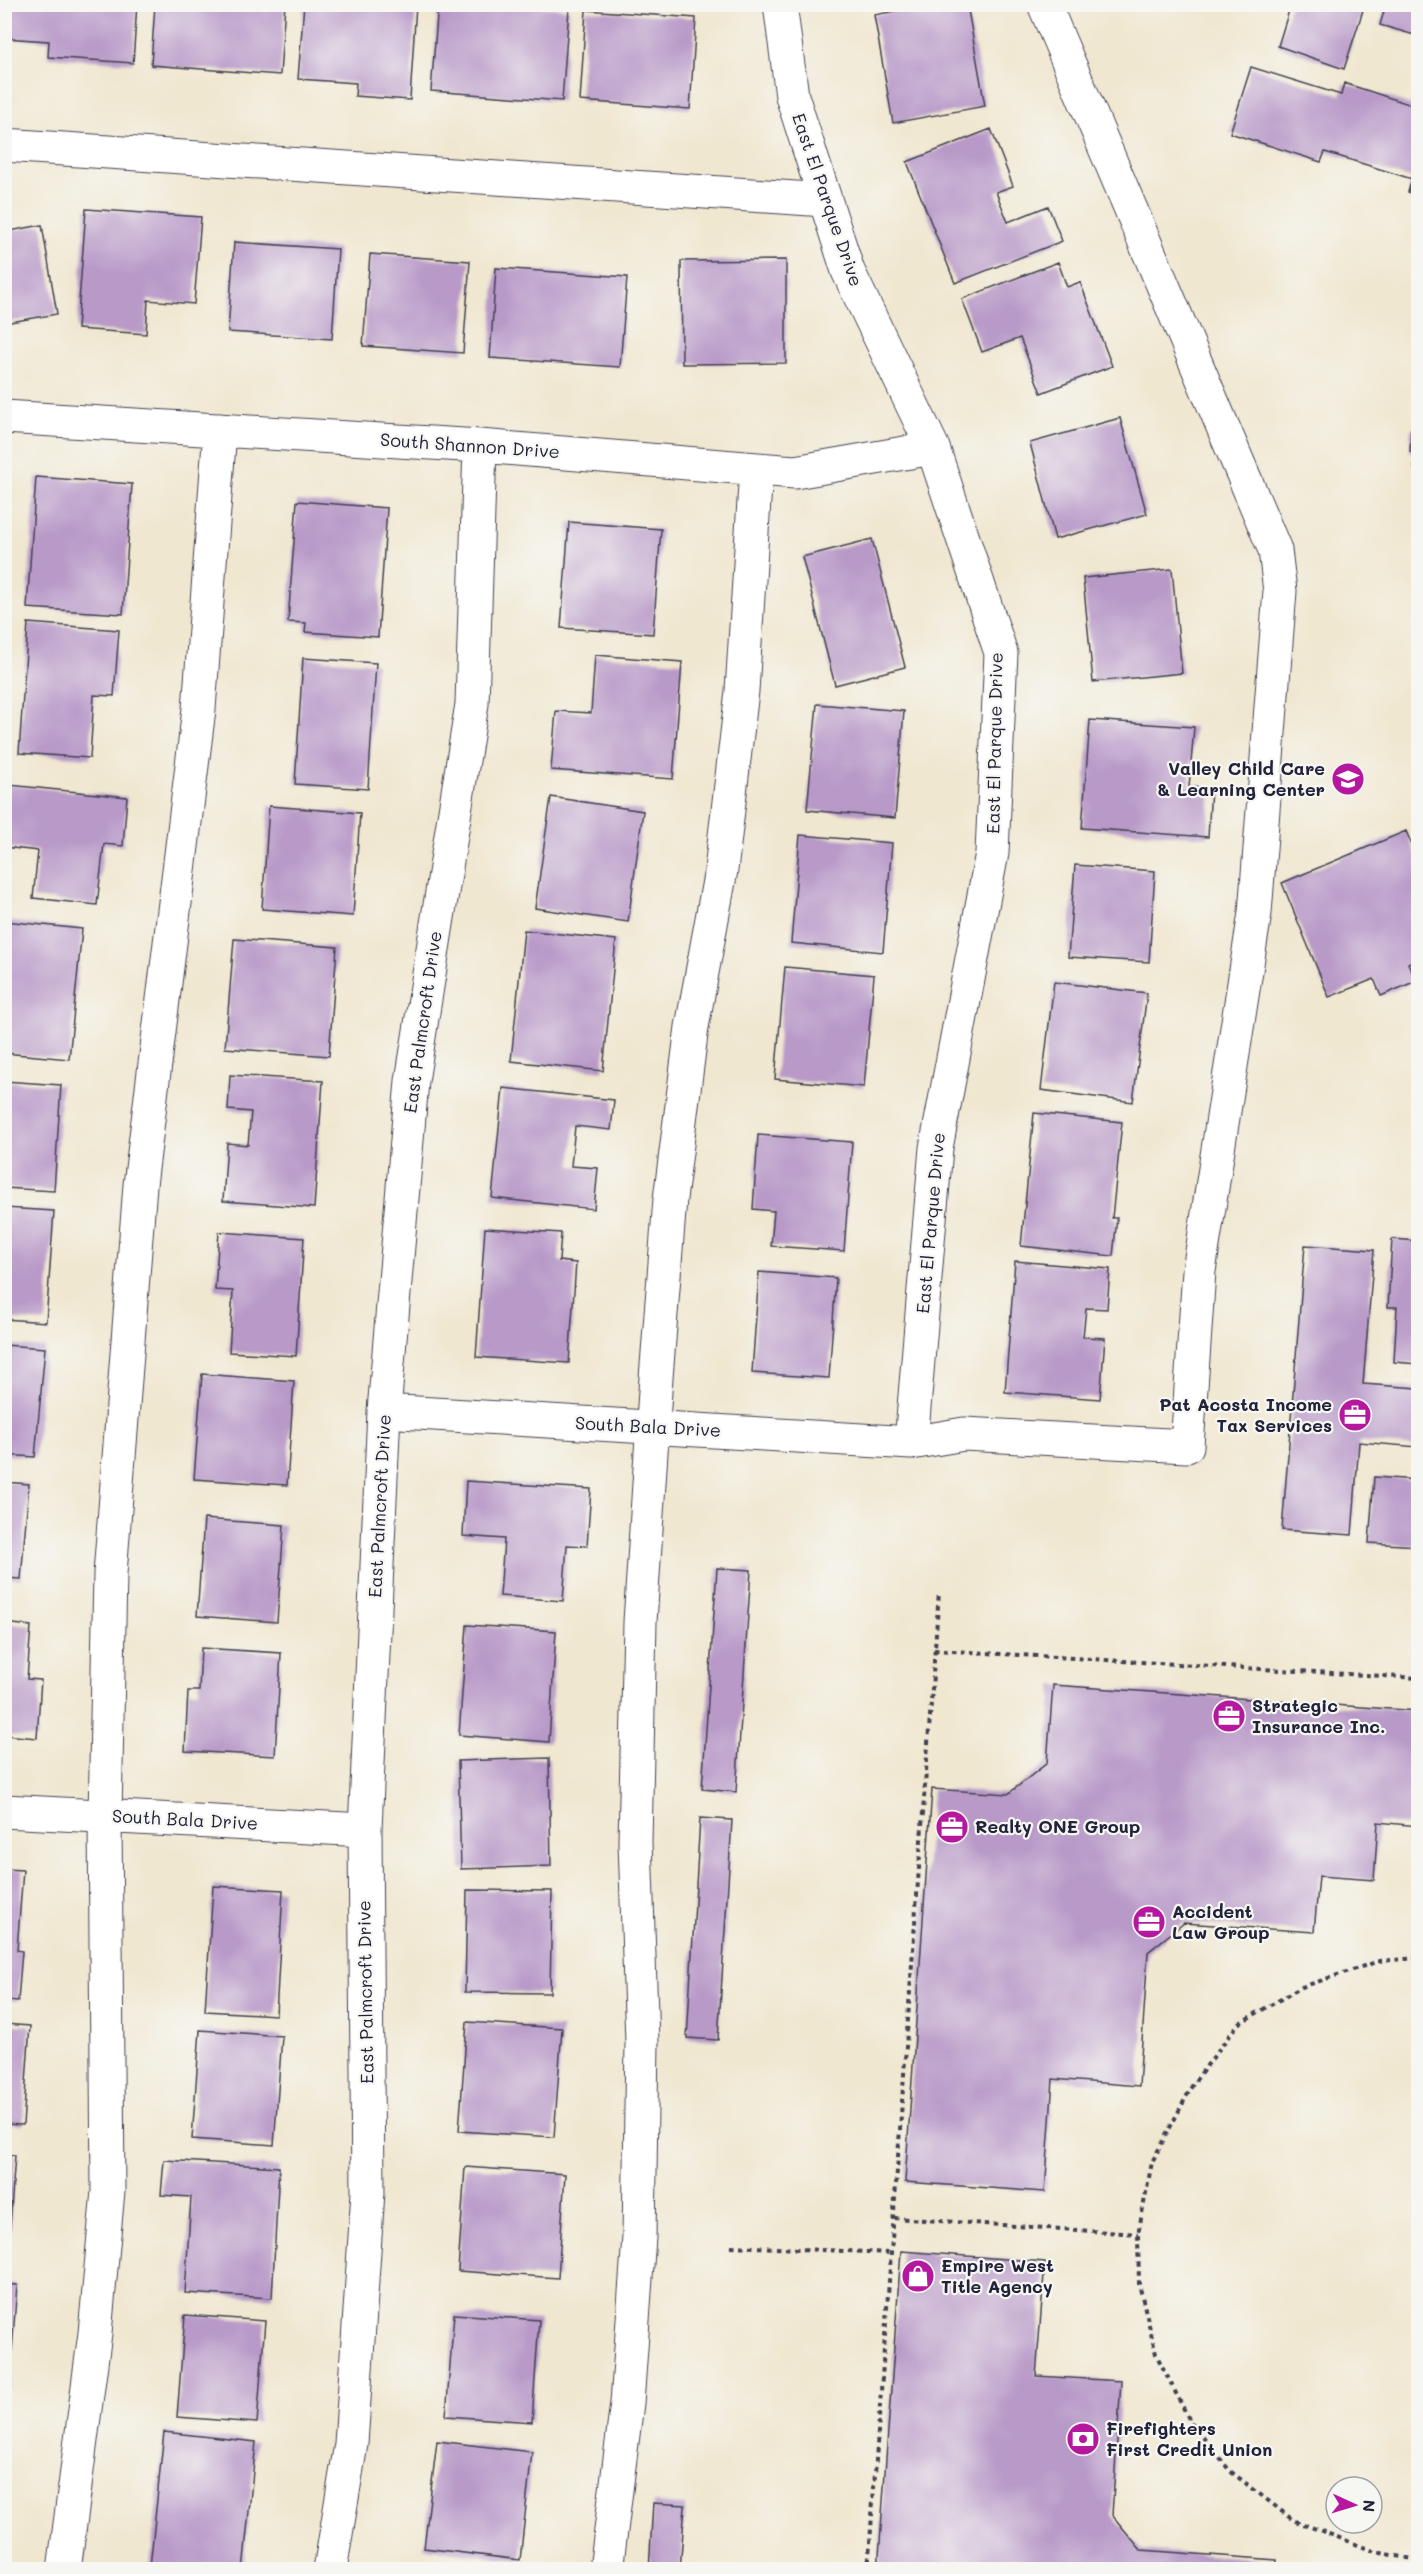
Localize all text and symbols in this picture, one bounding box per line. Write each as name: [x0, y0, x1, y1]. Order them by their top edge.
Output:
street label: East El Parque Drive: [787, 110, 869, 289]
street label: South Shannon Drive: [379, 427, 561, 463]
street label: East El Parque Drive: [980, 652, 1008, 834]
place label: Valley Child Care & Learning Center: [1157, 756, 1325, 801]
school or university icon: Valley Child Care & Learning Center: [1330, 761, 1366, 797]
street label: East Palmcroft Drive: [397, 929, 447, 1114]
street label: East El Parque Drive: [910, 1131, 950, 1314]
place label: Pat Acosta Income Tax Services: [1159, 1392, 1332, 1437]
office icon: Pat Acosta Income Tax Services: [1337, 1397, 1373, 1433]
street label: South Bala Drive: [575, 1410, 722, 1442]
street label: East Palmcroft Drive: [362, 1414, 396, 1598]
place label: Strategic Insurance Inc.: [1252, 1693, 1385, 1738]
office icon: Strategic Insurance Inc.: [1211, 1698, 1247, 1734]
street label: South Bala Drive: [112, 1803, 259, 1835]
office icon: Realty ONE Group: [934, 1809, 970, 1845]
place label: Realty ONE Group: [975, 1814, 1140, 1838]
place label: Accident Law Group: [1172, 1899, 1270, 1944]
street label: East Palmcroft Drive: [351, 1900, 379, 2084]
office icon: Accident Law Group: [1131, 1904, 1167, 1940]
place label: Empire West Title Agency: [941, 2253, 1054, 2298]
shop icon: Empire West Title Agency: [900, 2258, 936, 2294]
place label: Firefighters First Credit Union: [1106, 2416, 1272, 2461]
bank icon: Firefighters First Credit Union: [1065, 2421, 1101, 2457]
north arrow: [1324, 2475, 1384, 2535]
text: N: [1359, 2499, 1380, 2513]

